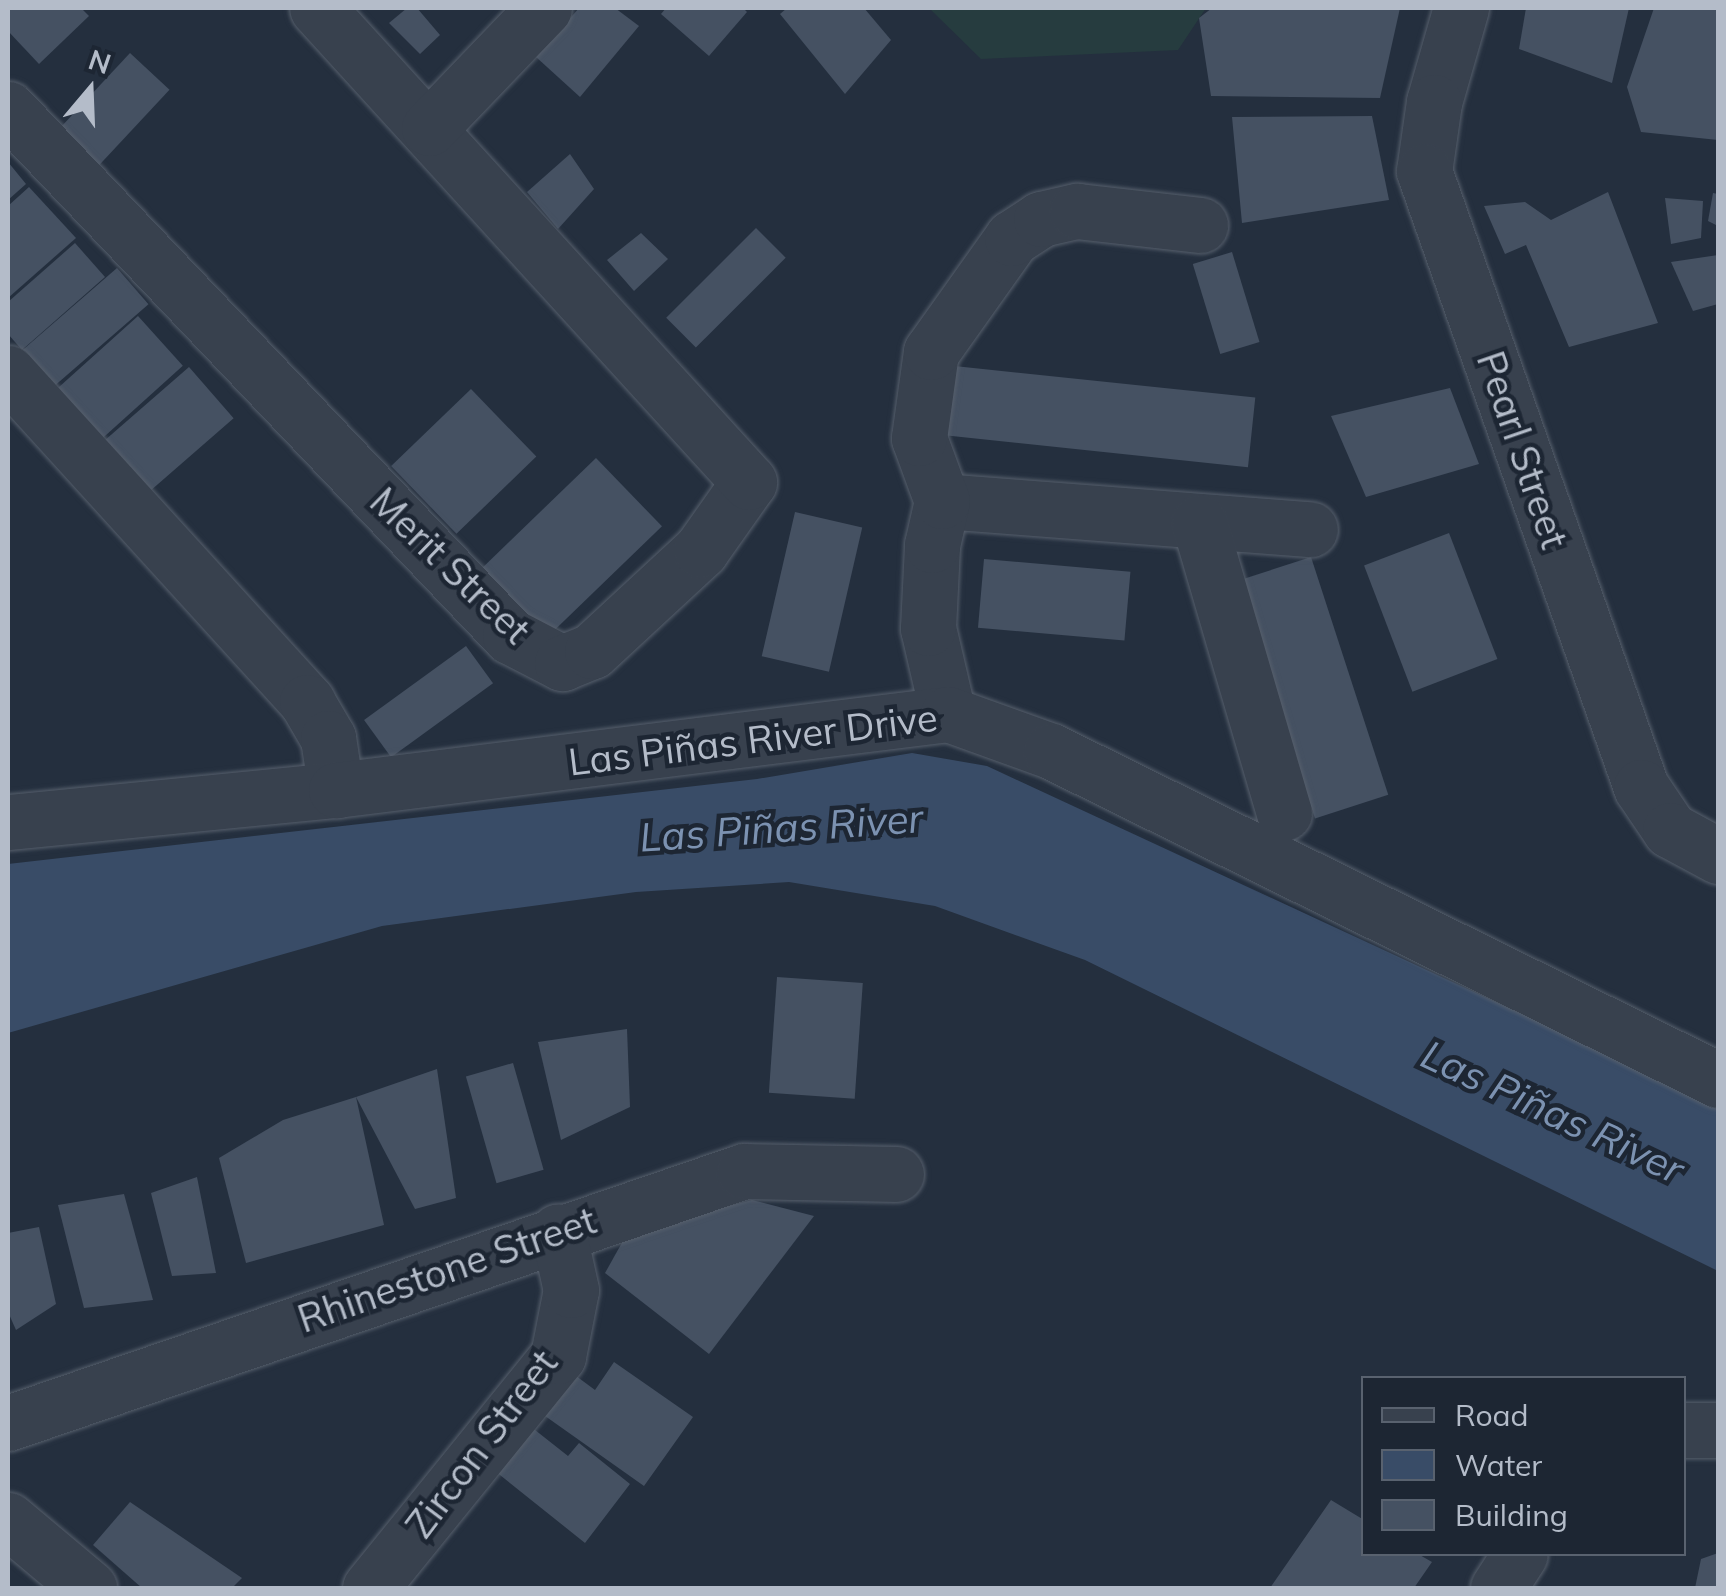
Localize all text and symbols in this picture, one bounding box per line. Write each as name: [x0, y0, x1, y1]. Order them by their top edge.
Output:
north arrow: [40, 40, 140, 140]
text: N: [84, 41, 116, 81]
street label: Pearl Street: [1467, 346, 1577, 554]
street label: Merit Street: [361, 479, 539, 653]
street label: Las Piñas River Drive: [566, 695, 940, 785]
water label: Las Piñas River: [638, 793, 924, 861]
water label: Las Piñas River: [1414, 1029, 1692, 1193]
street label: Rhinestone Street: [292, 1198, 602, 1342]
street label: Zircon Street: [397, 1341, 567, 1547]
legend: [1361, 1376, 1686, 1556]
text: Road: [1455, 1396, 1529, 1434]
text: Water: [1455, 1446, 1542, 1484]
text: Building: [1455, 1496, 1568, 1534]

